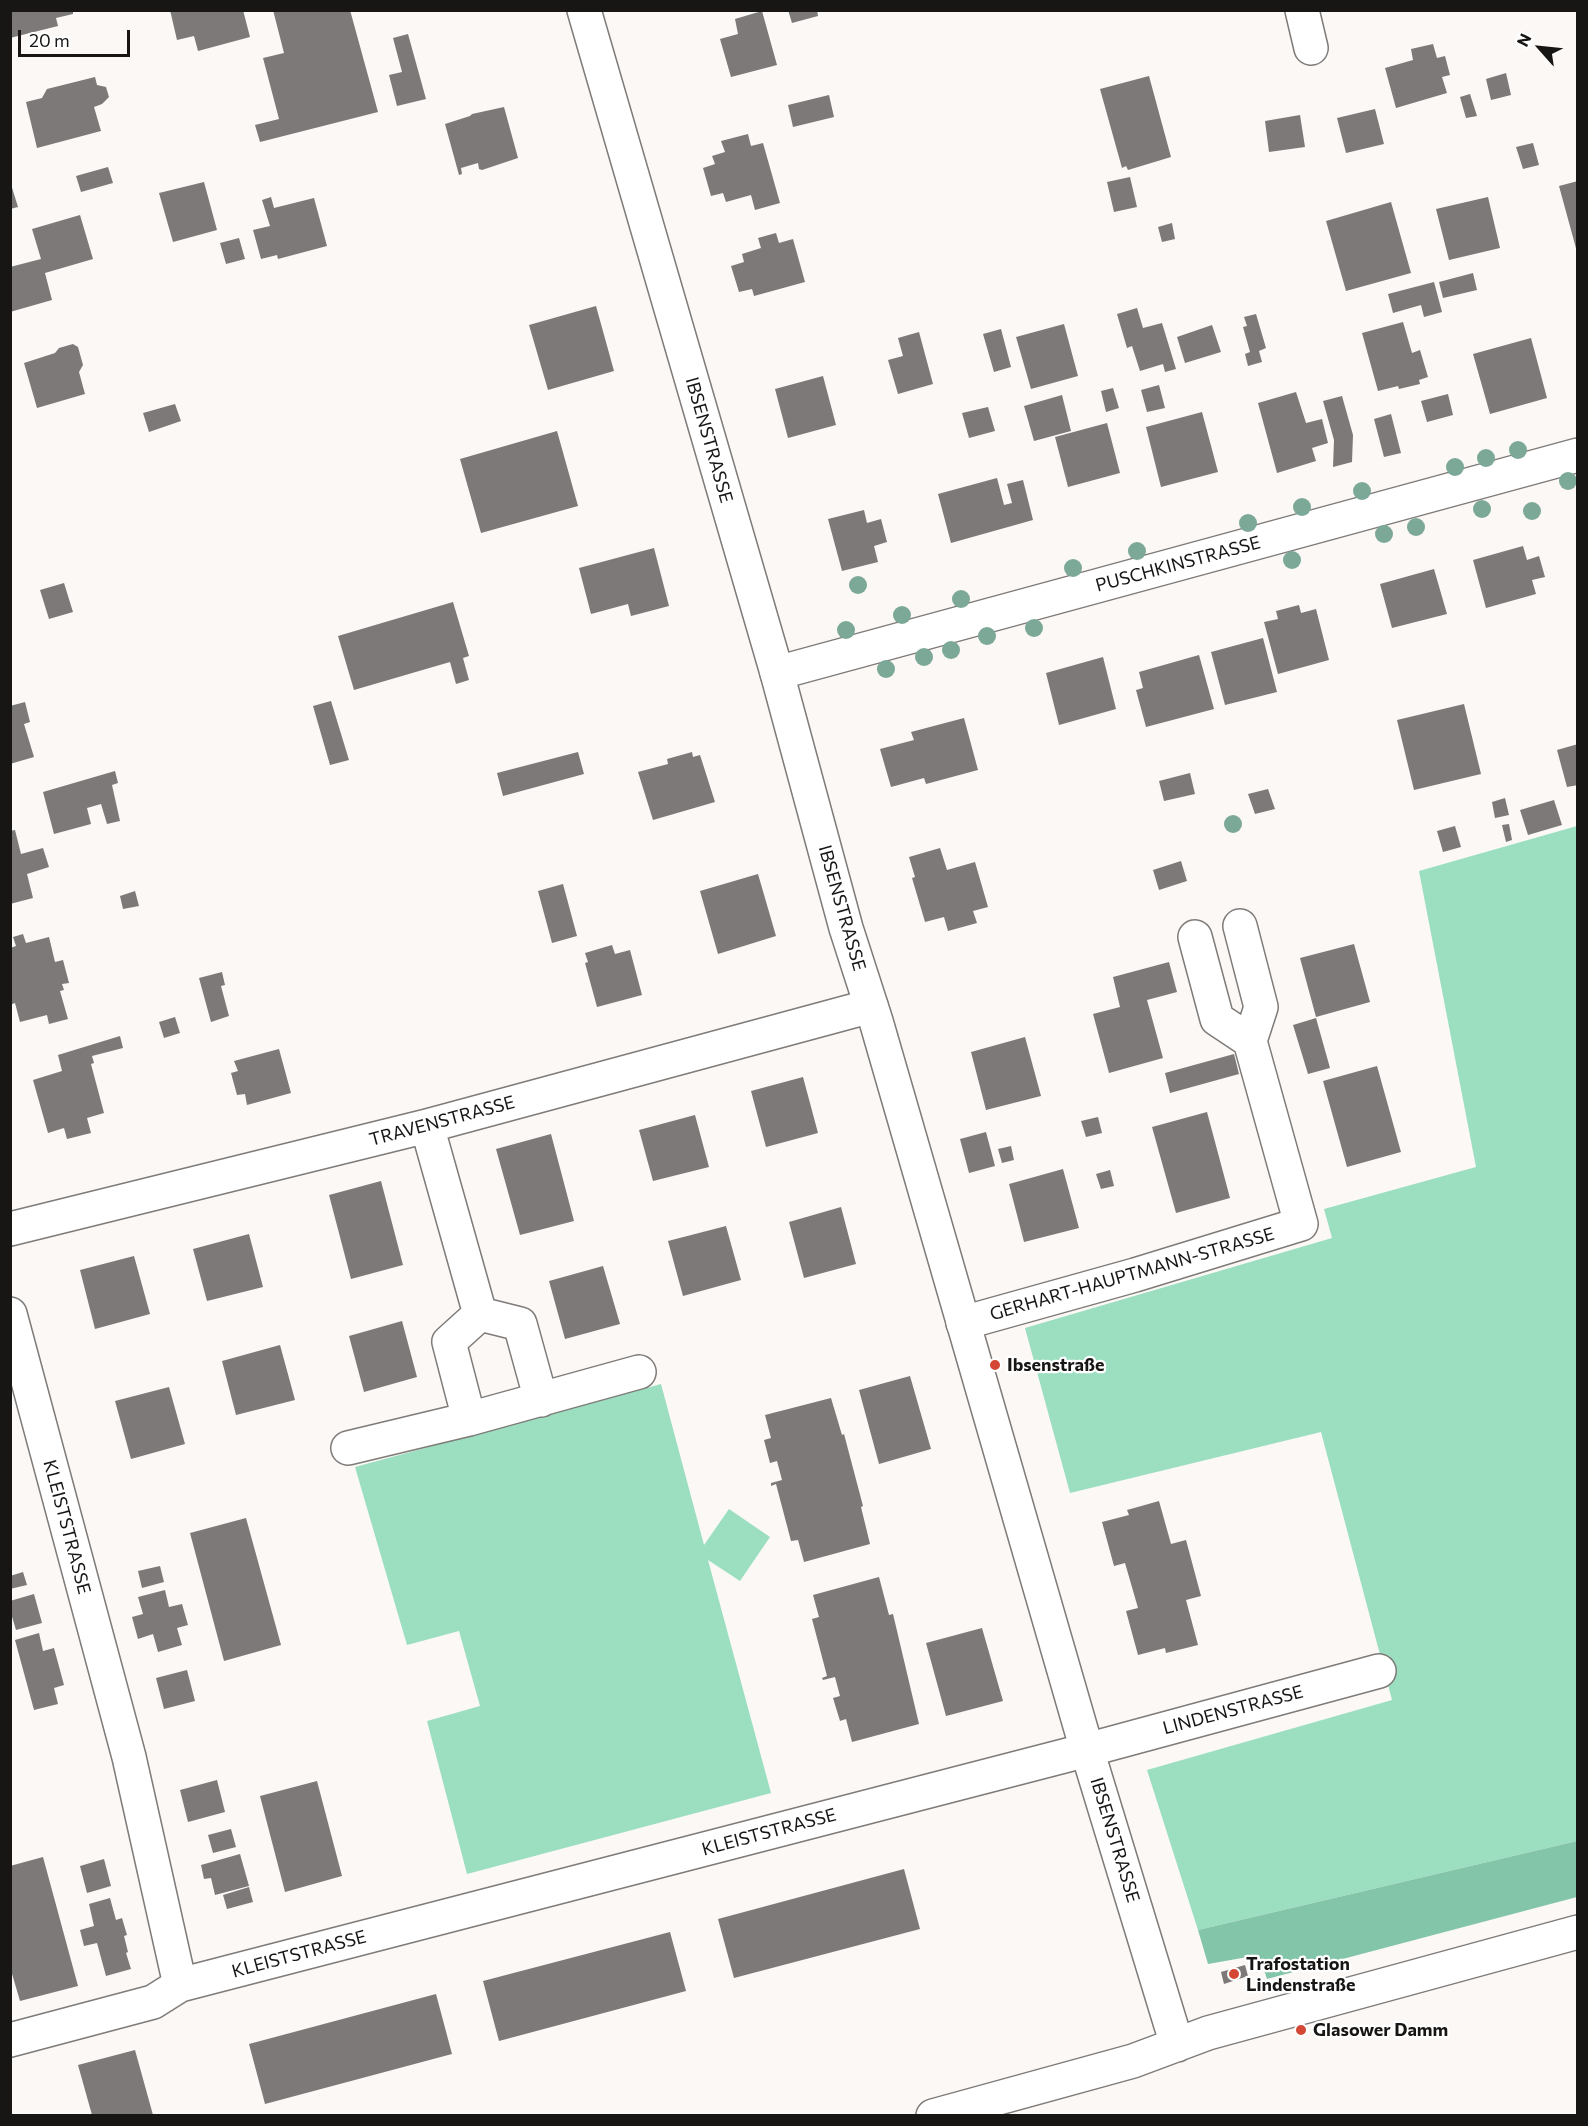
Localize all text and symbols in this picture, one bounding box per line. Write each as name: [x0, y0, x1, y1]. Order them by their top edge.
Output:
scale bar: [21, 18, 134, 56]
north arrow: [1510, 18, 1570, 78]
text: 20 m: [29, 29, 70, 51]
text: N: [1512, 30, 1535, 49]
street label: IBSENSTRASSE: [681, 375, 737, 505]
street label: PUSCHKINSTRASSE: [1093, 532, 1263, 596]
street label: IBSENSTRASSE: [814, 843, 870, 973]
street label: TRAVENSTRASSE: [367, 1091, 517, 1151]
street label: GERHART-HAUPTMANN-STRASSE: [987, 1223, 1277, 1325]
place label: Ibsenstraße: [1007, 1354, 1105, 1376]
marker: Ibsenstraße: [988, 1358, 1002, 1372]
street label: KLEISTSTRASSE: [39, 1458, 95, 1596]
street label: LINDENSTRASSE: [1160, 1681, 1306, 1739]
street label: IBSENSTRASSE: [1086, 1775, 1144, 1905]
street label: KLEISTSTRASSE: [700, 1804, 838, 1860]
street label: KLEISTSTRASSE: [230, 1926, 368, 1982]
place label: Trafostation Lindenstraße: [1246, 1953, 1355, 1996]
marker: Trafostation Lindenstraße: [1227, 1967, 1241, 1981]
place label: Glasower Damm: [1313, 2019, 1448, 2041]
marker: Glasower Damm: [1294, 2023, 1308, 2037]

